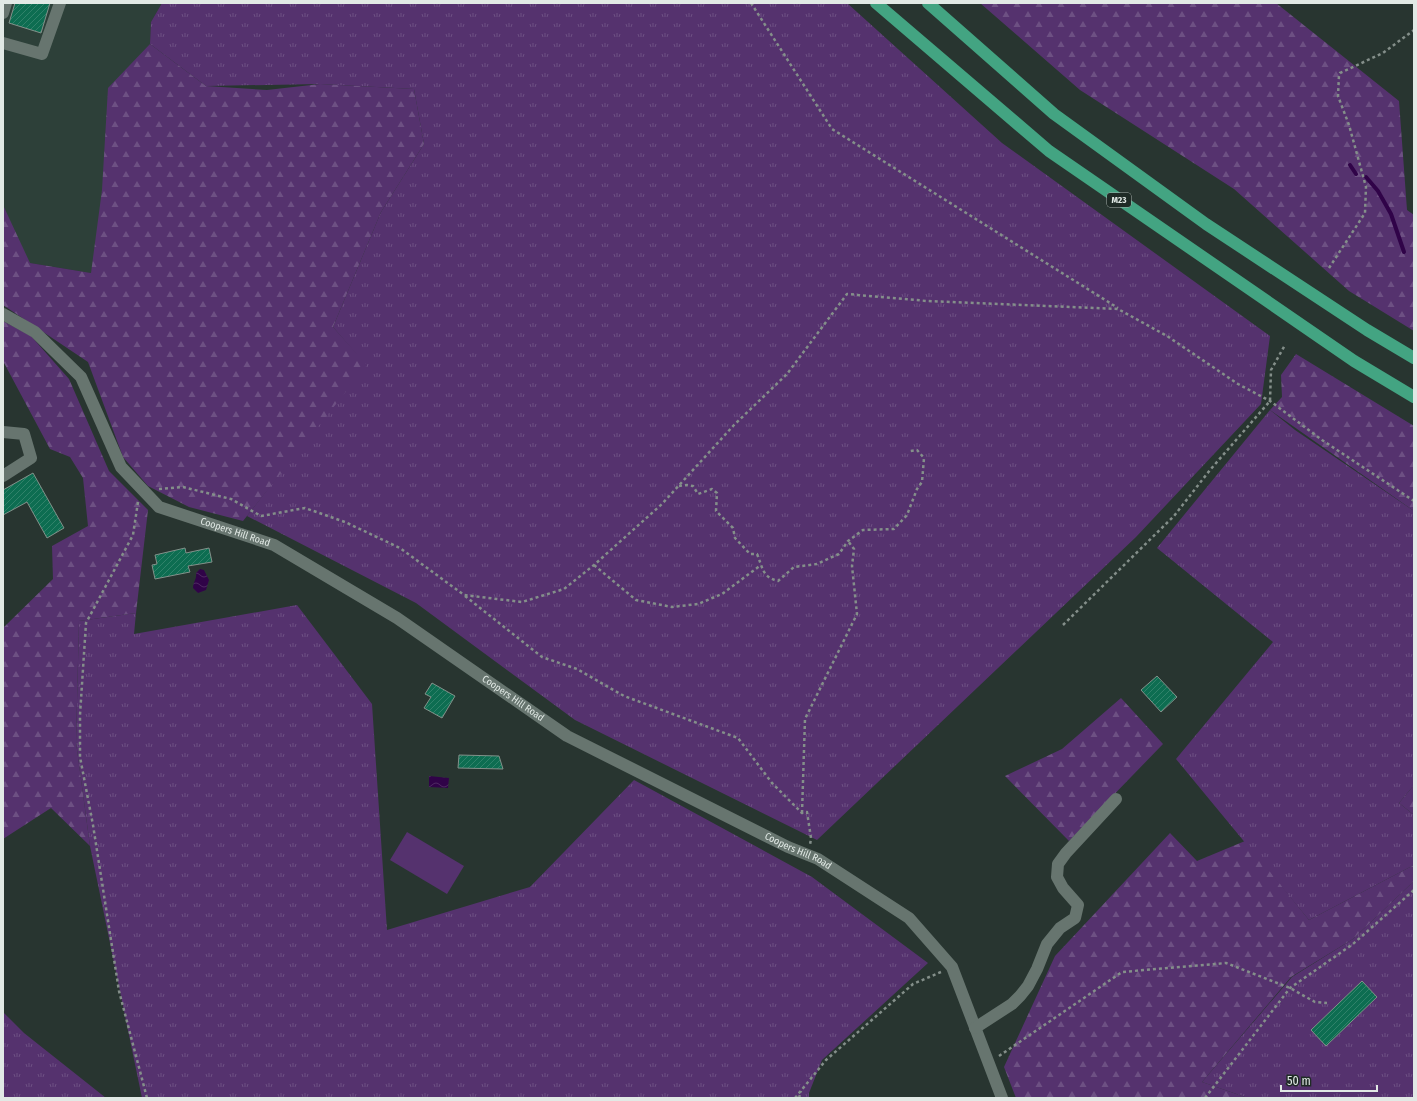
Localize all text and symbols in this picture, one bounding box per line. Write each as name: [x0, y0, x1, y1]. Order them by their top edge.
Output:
road number: M23: [1107, 193, 1131, 207]
street label: Coopers Hill Road: [199, 515, 272, 549]
street label: Coopers Hill Road: [480, 673, 546, 724]
street label: Coopers Hill Road: [763, 830, 834, 872]
scale bar: [1281, 1067, 1377, 1093]
text: 50 m: [1287, 1074, 1311, 1088]

